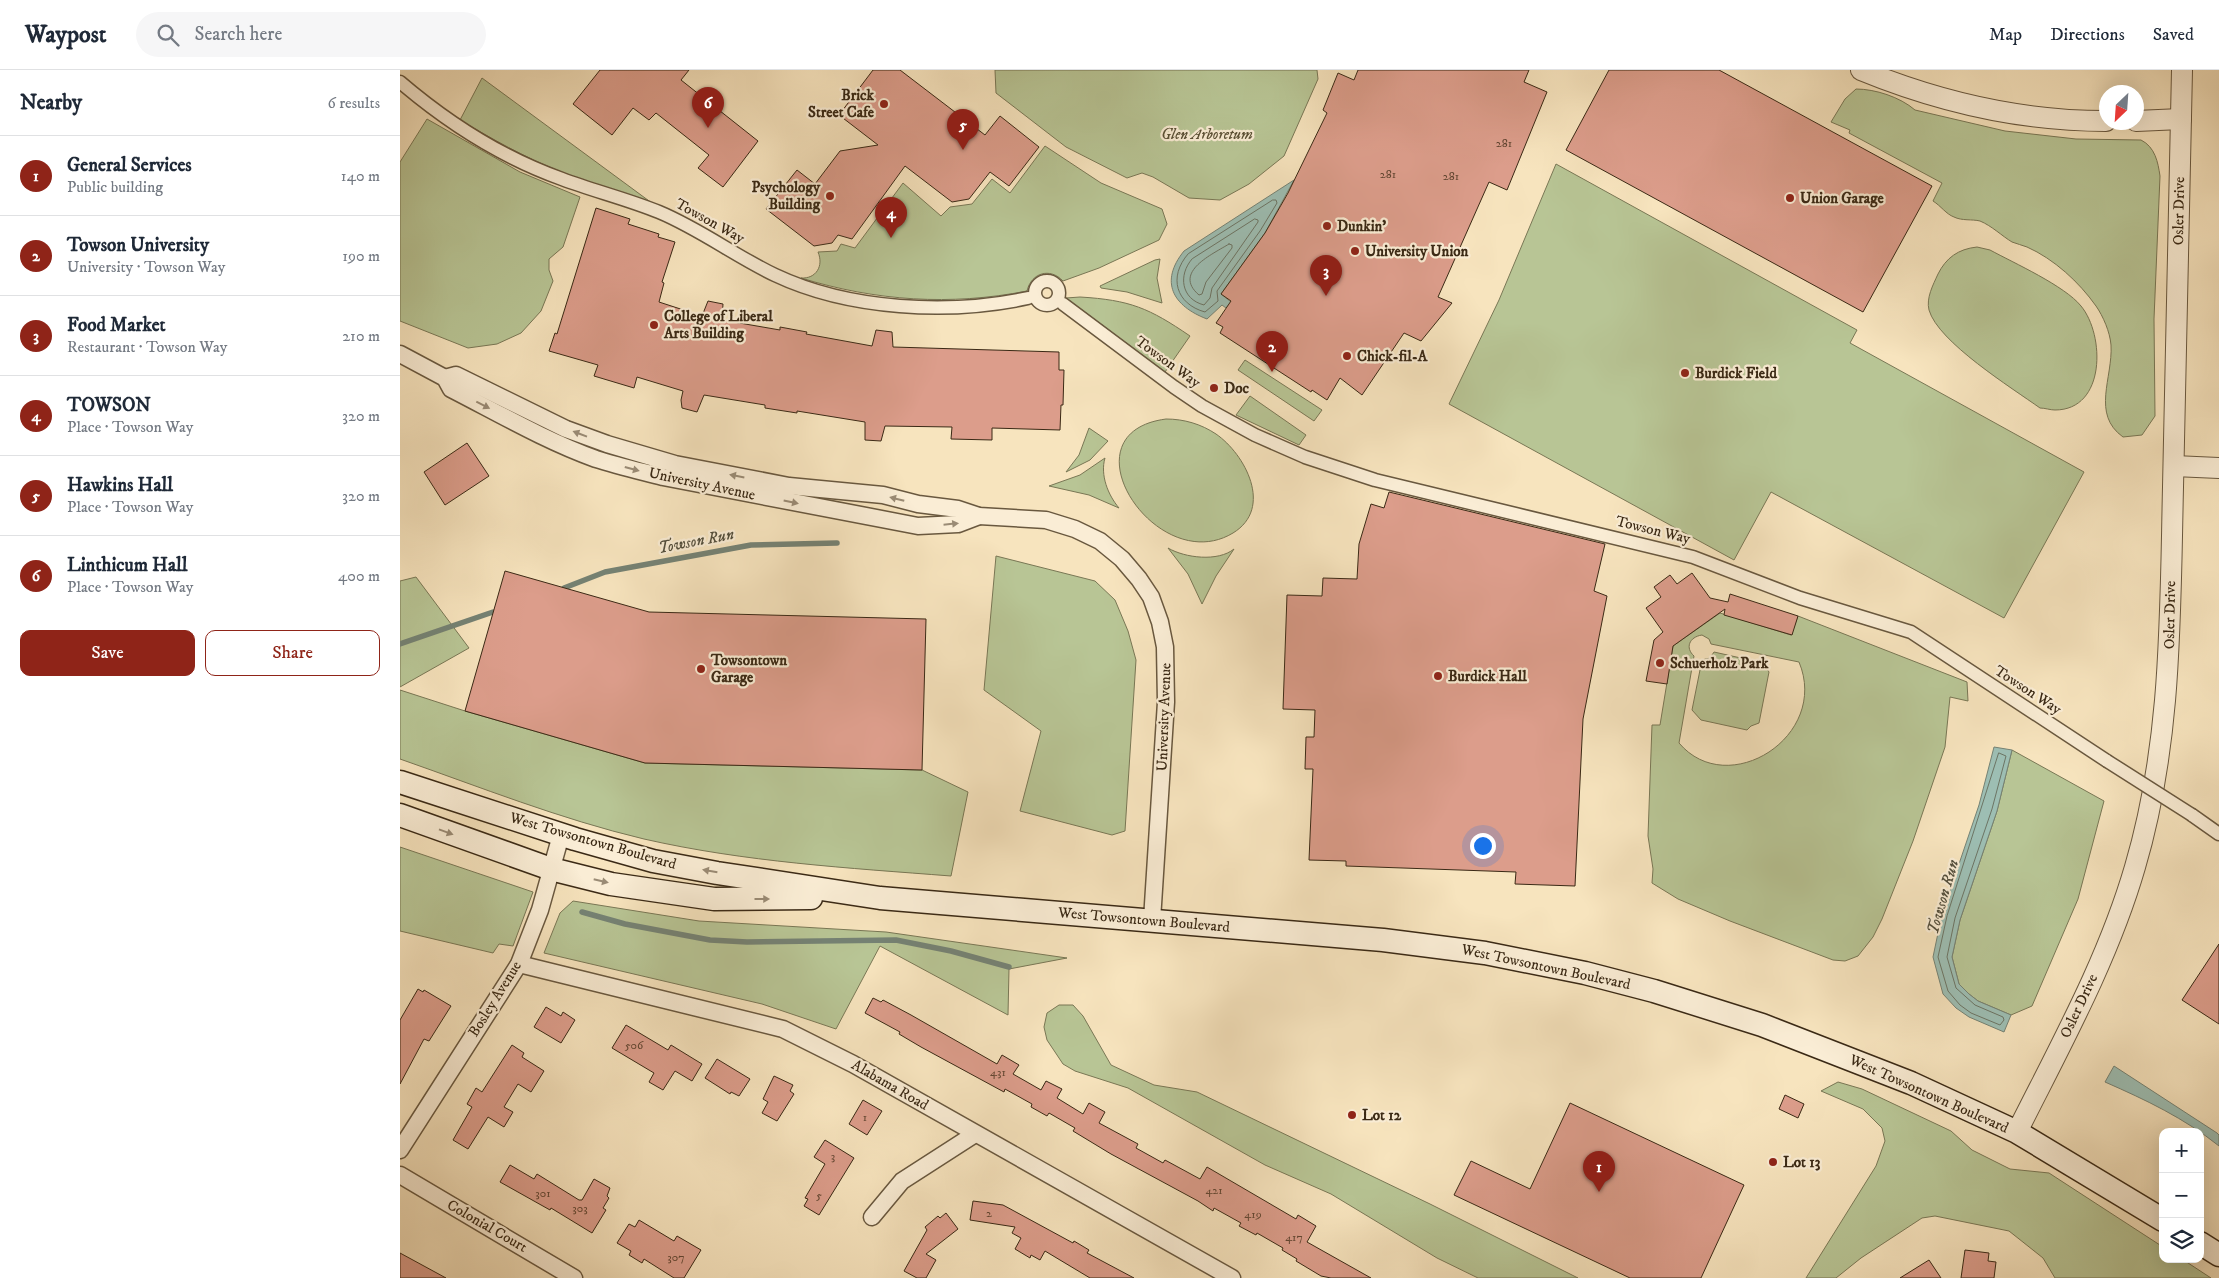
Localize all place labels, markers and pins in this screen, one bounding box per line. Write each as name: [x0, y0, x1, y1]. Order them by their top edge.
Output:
place label: Brick Street Cafe: [808, 86, 875, 122]
pin: 6: [692, 87, 724, 128]
marker: Brick Street Cafe: [878, 98, 890, 110]
pin: 5: [947, 109, 979, 150]
place label: Psychology Building: [752, 178, 821, 214]
place label: Union Garage: [1800, 189, 1884, 208]
marker: Psychology Building: [824, 190, 836, 202]
marker: Union Garage: [1784, 192, 1796, 204]
pin: 4: [875, 197, 907, 238]
place label: Dunkin': [1337, 217, 1386, 236]
marker: Dunkin': [1321, 220, 1333, 232]
place label: University Union: [1365, 242, 1469, 261]
marker: University Union: [1349, 245, 1361, 257]
pin: 3: [1310, 255, 1342, 296]
place label: College of Liberal Arts Building: [663, 307, 773, 343]
marker: College of Liberal Arts Building: [648, 319, 660, 331]
pin: 2: [1256, 331, 1288, 372]
place label: Chick-fil-A: [1357, 347, 1428, 366]
marker: Chick-fil-A: [1341, 350, 1353, 362]
place label: Burdick Field: [1695, 364, 1778, 383]
marker: Burdick Field: [1679, 367, 1691, 379]
place label: Doc: [1224, 379, 1249, 398]
marker: Doc: [1208, 382, 1220, 394]
place label: Towsontown Garage: [710, 651, 787, 687]
place label: Schuerholz Park: [1670, 654, 1769, 673]
marker: Schuerholz Park: [1654, 657, 1666, 669]
marker: Towsontown Garage: [695, 663, 707, 675]
place label: Burdick Hall: [1448, 667, 1527, 686]
marker: Burdick Hall: [1432, 670, 1444, 682]
place label: Lot 12: [1362, 1106, 1402, 1125]
marker: Lot 12: [1346, 1109, 1358, 1121]
pin: 1: [1583, 1151, 1615, 1192]
place label: Lot 13: [1783, 1153, 1821, 1172]
marker: Lot 13: [1767, 1156, 1779, 1168]

